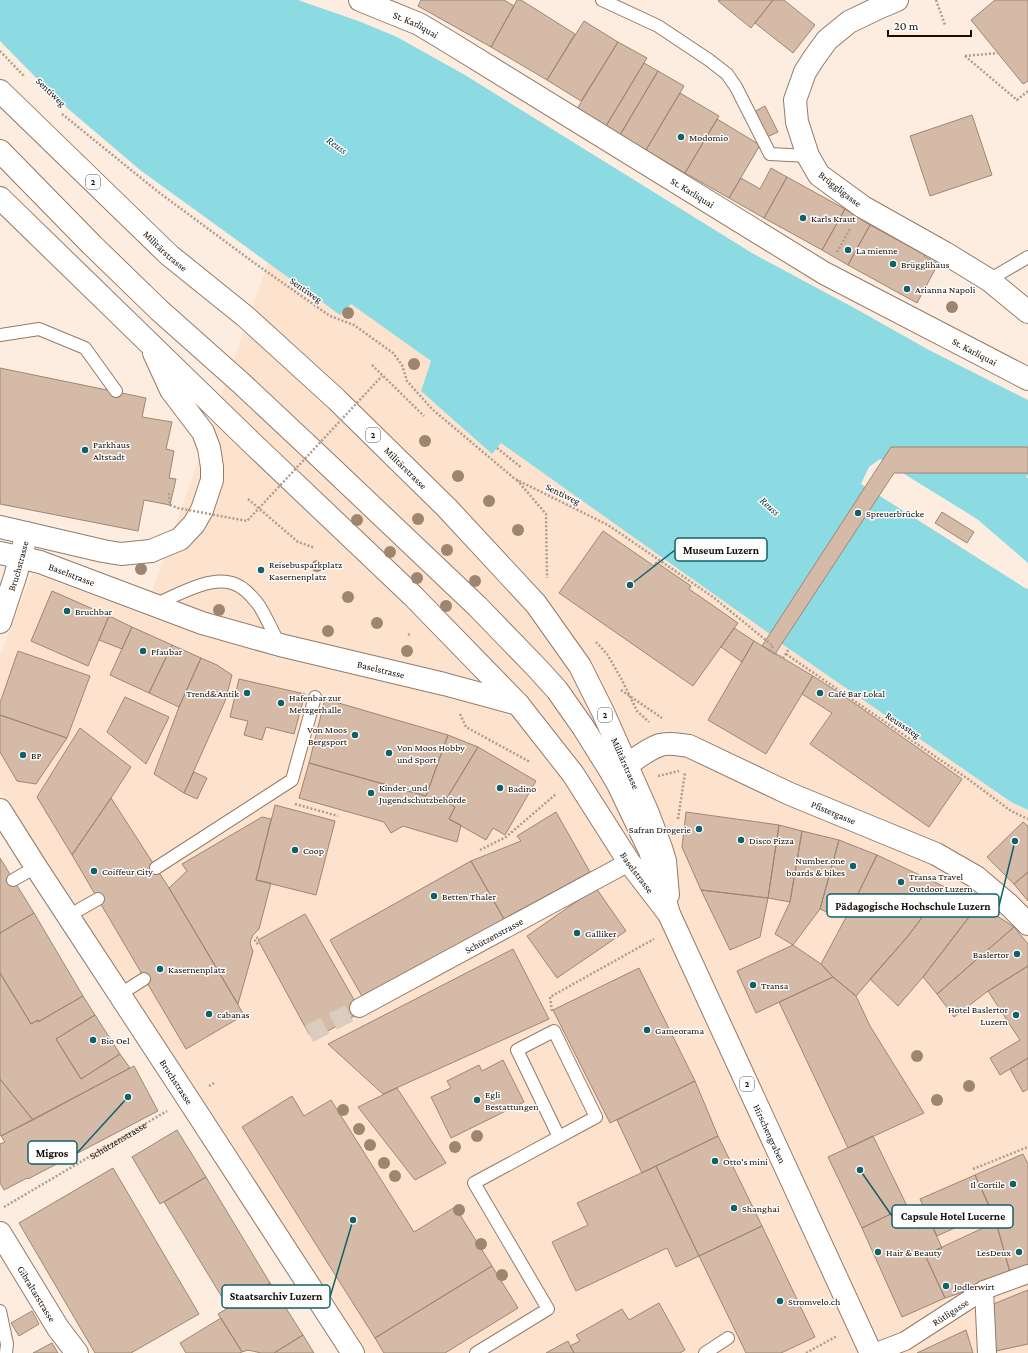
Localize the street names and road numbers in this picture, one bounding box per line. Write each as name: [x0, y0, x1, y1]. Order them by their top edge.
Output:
street label: St. Karliquai: [392, 9, 441, 40]
street label: Sentiweg: [34, 75, 68, 109]
street label: Brüggligasse: [817, 169, 864, 209]
road number: 2: [86, 175, 100, 189]
street label: St. Karliquai: [669, 175, 717, 210]
street label: Militärstrasse: [141, 228, 190, 274]
street label: Sentiweg: [288, 275, 324, 305]
street label: St. Karliquai: [950, 335, 999, 368]
road number: 2: [366, 428, 380, 442]
street label: Militärstrasse: [382, 444, 430, 491]
street label: Sentiweg: [544, 481, 582, 507]
street label: Bruchstrasse: [5, 539, 30, 592]
street label: Baselstrasse: [47, 560, 97, 588]
street label: Baselstrasse: [356, 658, 407, 680]
road number: 2: [598, 708, 612, 722]
street label: Reusssteg: [884, 709, 923, 741]
street label: Militärstrasse: [610, 736, 642, 791]
street label: Pfistergasse: [810, 798, 858, 826]
street label: Baselstrasse: [618, 850, 657, 896]
street label: Schützenstrasse: [463, 915, 525, 955]
street label: Bruchstrasse: [158, 1057, 196, 1107]
road number: 2: [740, 1077, 754, 1091]
street label: Hirschengraben: [752, 1102, 789, 1165]
street label: Schützenstrasse: [87, 1119, 149, 1161]
street label: Gibraltarstrasse: [16, 1264, 59, 1324]
street label: Rütligasse: [930, 1296, 971, 1328]

